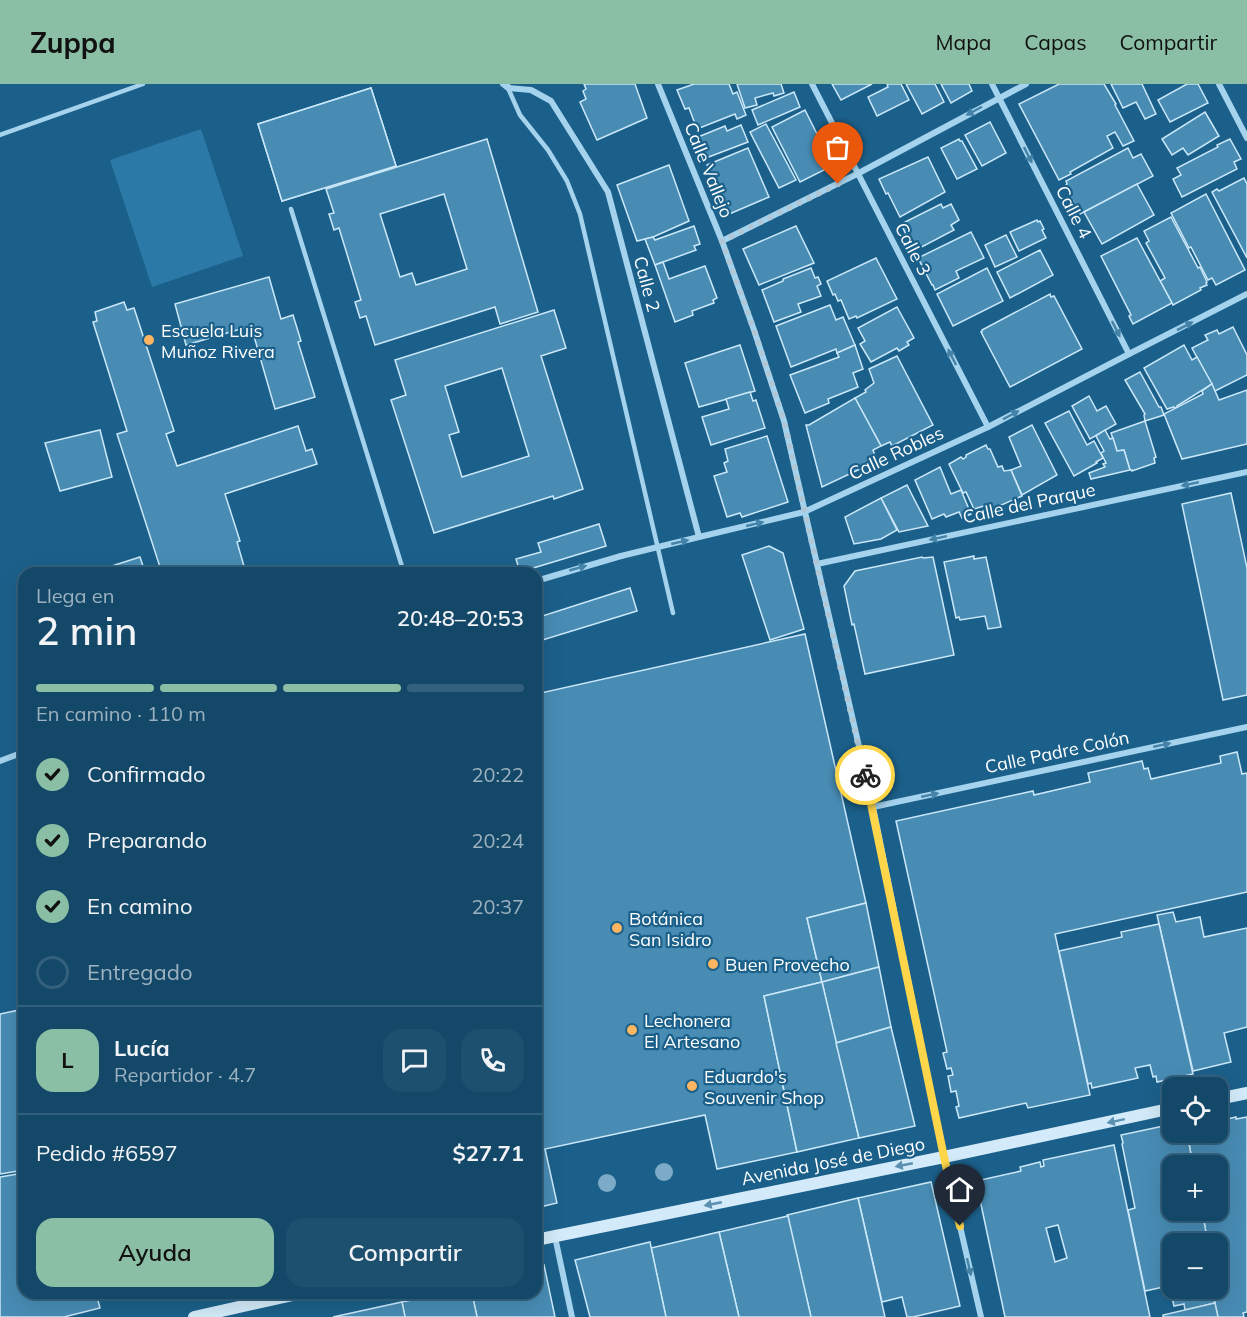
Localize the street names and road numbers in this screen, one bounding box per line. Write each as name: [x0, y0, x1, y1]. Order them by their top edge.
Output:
street label: Calle Vallejo: [679, 119, 739, 221]
street label: Calle 4: [1051, 182, 1097, 243]
street label: Calle 3: [890, 219, 936, 279]
street label: Calle 2: [629, 254, 665, 314]
street label: Calle Robles: [845, 421, 947, 485]
street label: Calle del Parque: [961, 478, 1097, 528]
street label: Calle Padre Colón: [983, 725, 1131, 779]
street label: Avenida José de Diego: [739, 1132, 927, 1190]

